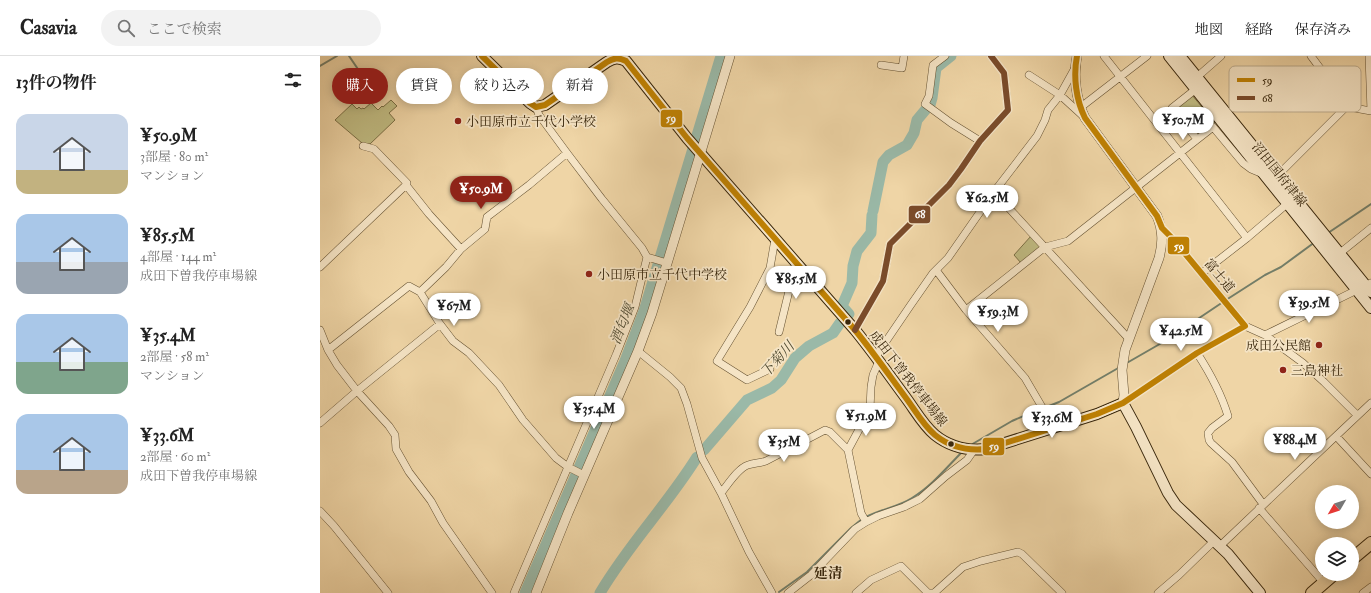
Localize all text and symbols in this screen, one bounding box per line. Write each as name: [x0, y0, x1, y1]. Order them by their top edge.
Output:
search box: [101, 10, 381, 46]
text: Casavia: [20, 16, 77, 40]
icon: search: [115, 17, 137, 39]
text: ここで検索: [147, 20, 222, 39]
text: 地図: [1195, 21, 1223, 38]
text: 経路: [1245, 21, 1273, 38]
text: 保存済み: [1295, 21, 1351, 38]
legend: [1229, 66, 1361, 112]
chip: 購入: [332, 68, 388, 104]
chip: 賃貸: [396, 68, 452, 104]
chip: 絞り込み: [460, 68, 544, 104]
chip: 新着: [552, 68, 608, 104]
icon: filters: [282, 69, 304, 91]
text: 13件の物件: [16, 72, 97, 93]
text: 59: [1262, 74, 1272, 87]
text: 68: [1262, 92, 1273, 105]
pin: ¥50.7M: [1150, 107, 1216, 141]
line badge: 59: [660, 109, 683, 128]
text: 59: [666, 112, 677, 125]
text: ¥50.7M: [1162, 112, 1204, 128]
place label: 小田原市立千代小学校: [466, 114, 596, 130]
marker: 小田原市立千代小学校: [453, 116, 463, 126]
text: ¥50.9M: [140, 125, 197, 146]
icon: home: [48, 130, 96, 178]
street label: 沼田国府津線: [1248, 139, 1310, 210]
text: 3部屋 · 80 m²: [140, 149, 208, 165]
text: マンション: [140, 168, 204, 184]
pin: ¥50.9M: [448, 176, 514, 210]
text: ¥50.9M: [459, 181, 503, 197]
pin: ¥62.5M: [954, 185, 1020, 219]
text: ¥62.5M: [965, 190, 1009, 206]
line badge: 68: [908, 205, 931, 224]
text: 68: [915, 208, 926, 221]
text: ¥85.5M: [140, 225, 195, 246]
icon: home: [48, 230, 96, 278]
line badge: 59: [1167, 236, 1190, 255]
text: 59: [1174, 240, 1185, 253]
text: 4部屋 · 144 m²: [140, 249, 216, 265]
street label: 富士道: [1201, 256, 1238, 296]
pin: ¥85.5M: [763, 266, 829, 300]
place label: 小田原市立千代中学校: [597, 267, 727, 283]
text: 成田下曽我停車場線: [140, 268, 257, 284]
marker: 小田原市立千代中学校: [584, 269, 594, 279]
text: ¥85.5M: [775, 271, 817, 287]
pin: ¥39.5M: [1276, 290, 1342, 324]
pin: ¥67M: [430, 293, 478, 327]
text: ¥39.5M: [1288, 295, 1330, 311]
text: ¥67M: [437, 298, 471, 314]
pin: ¥59.3M: [965, 299, 1031, 333]
water label: 酒匂堰: [607, 300, 639, 347]
text: ¥59.3M: [977, 304, 1019, 320]
unlabelled marker: [843, 317, 853, 327]
pin: ¥42.5M: [1148, 318, 1214, 352]
text: ¥42.5M: [1159, 323, 1203, 339]
text: ¥35.4M: [140, 325, 196, 346]
street label: 成田下曽我停車場線: [866, 328, 951, 430]
icon: home: [48, 330, 96, 378]
water label: 下菊川: [757, 337, 799, 381]
place label: 成田公民館: [1246, 338, 1311, 354]
marker: 成田公民館: [1314, 340, 1324, 350]
text: 2部屋 · 58 m²: [140, 349, 209, 365]
place label: 三島神社: [1291, 363, 1343, 379]
marker: 三島神社: [1278, 365, 1288, 375]
text: マンション: [140, 368, 204, 384]
pin: ¥35.4M: [561, 396, 627, 430]
text: ¥35.4M: [573, 401, 615, 417]
pin: ¥51.9M: [833, 403, 899, 437]
pin: ¥33.6M: [1019, 405, 1085, 439]
text: ¥51.9M: [845, 408, 887, 424]
text: ¥33.6M: [1031, 410, 1073, 426]
text: ¥33.6M: [140, 425, 194, 446]
pin: ¥88.4M: [1262, 427, 1328, 461]
pin: ¥35M: [760, 429, 808, 463]
icon: home: [48, 430, 96, 478]
text: ¥88.4M: [1273, 432, 1317, 448]
text: ¥35M: [767, 434, 801, 450]
line badge: 59: [982, 437, 1005, 456]
unlabelled marker: [946, 439, 956, 449]
text: 59: [989, 440, 1000, 453]
text: 2部屋 · 60 m²: [140, 449, 210, 465]
text: 成田下曽我停車場線: [140, 468, 257, 484]
north arrow: [1315, 485, 1359, 529]
map controls: [1315, 485, 1359, 581]
button: layers: [1315, 537, 1359, 581]
district label: 延清: [814, 565, 842, 582]

